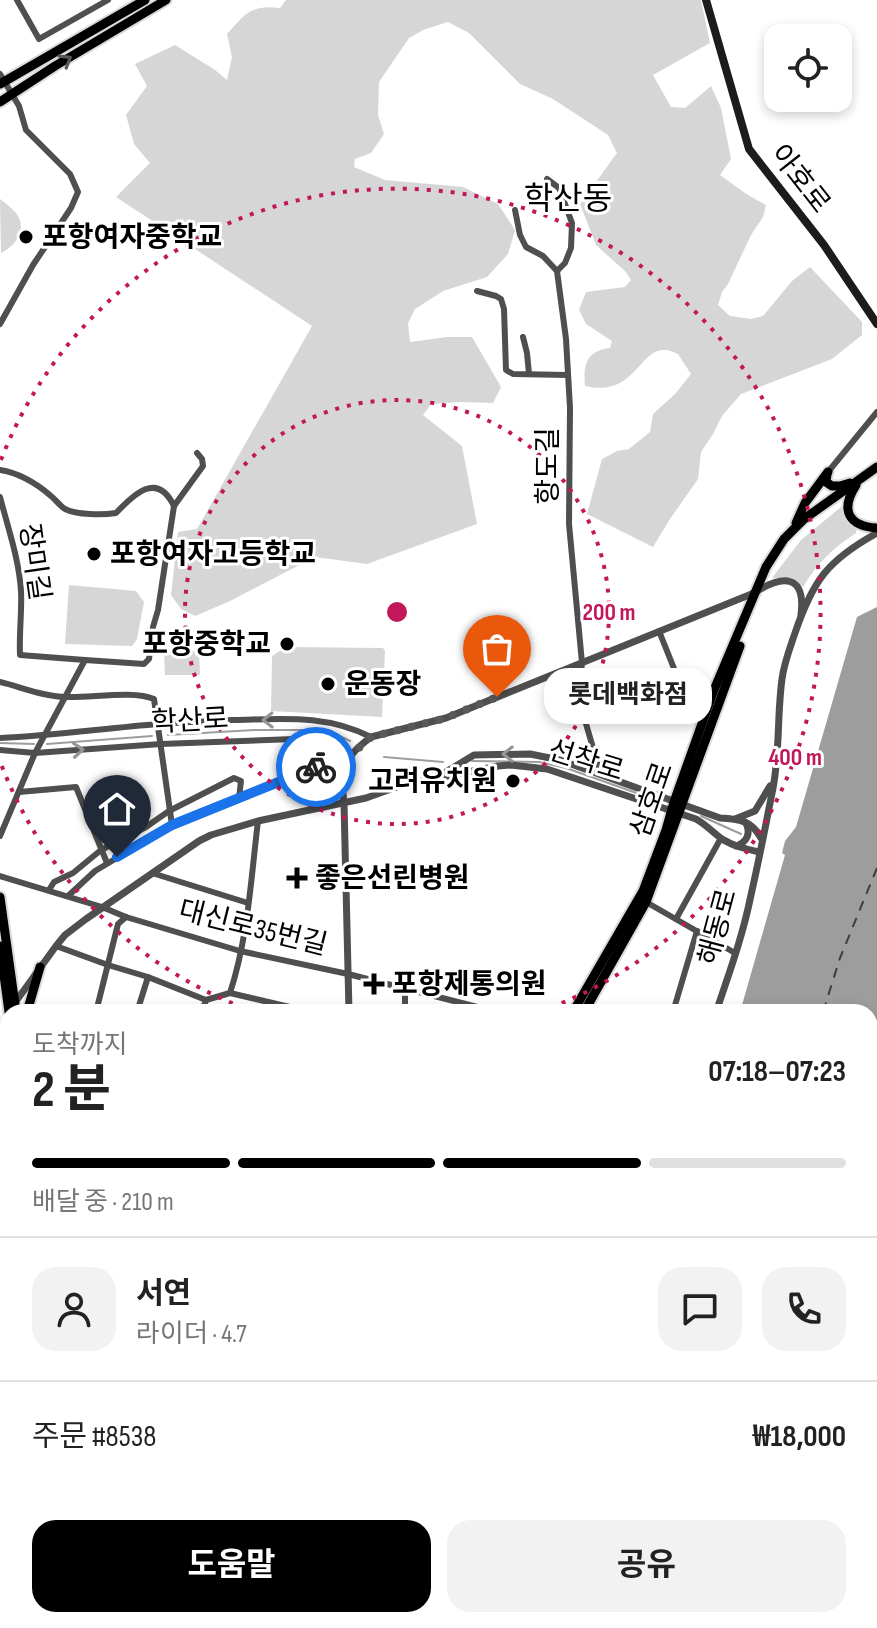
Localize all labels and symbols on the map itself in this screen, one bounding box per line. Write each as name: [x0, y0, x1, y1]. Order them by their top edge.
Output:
one-way arrow: [57, 55, 71, 70]
street label: 아호로: [763, 138, 837, 220]
district label: 학산동: [524, 180, 612, 219]
place label: 포항여자중학교: [42, 221, 222, 254]
marker: 포항여자중학교: [17, 228, 35, 246]
street label: 항도길: [532, 427, 565, 505]
street label: 장미길: [12, 521, 56, 603]
place label: 포항여자고등학교: [110, 538, 316, 571]
marker: 포항여자고등학교: [85, 545, 103, 563]
centre of rings: [383, 598, 411, 626]
text: 200 m: [582, 598, 636, 627]
pin: [463, 615, 531, 697]
place label: 포항중학교: [142, 628, 271, 661]
marker: 포항중학교: [278, 635, 296, 653]
place label: 운동장: [344, 668, 421, 701]
callout: 롯데백화점: [545, 669, 713, 725]
marker: 운동장: [319, 675, 337, 693]
street label: 학산로: [151, 703, 229, 739]
one-way arrow: [261, 711, 274, 728]
courier: [276, 727, 356, 807]
street label: 선착로: [544, 734, 628, 788]
one-way arrow: [72, 742, 85, 759]
text: 400 m: [768, 743, 822, 772]
one-way arrow: [501, 745, 514, 763]
street label: 삼호로: [624, 758, 680, 842]
place label: 고려유치원: [368, 765, 497, 798]
marker: 고려유치원: [504, 772, 522, 790]
pin: [83, 775, 151, 857]
place label: 좋은선린병원: [315, 862, 470, 895]
marker: 좋은선린병원: [286, 867, 308, 889]
street label: 해동로: [692, 885, 744, 969]
street label: 대신로35번길: [175, 894, 331, 962]
place label: 포항제통의원: [392, 968, 547, 1001]
marker: 포항제통의원: [363, 973, 385, 995]

